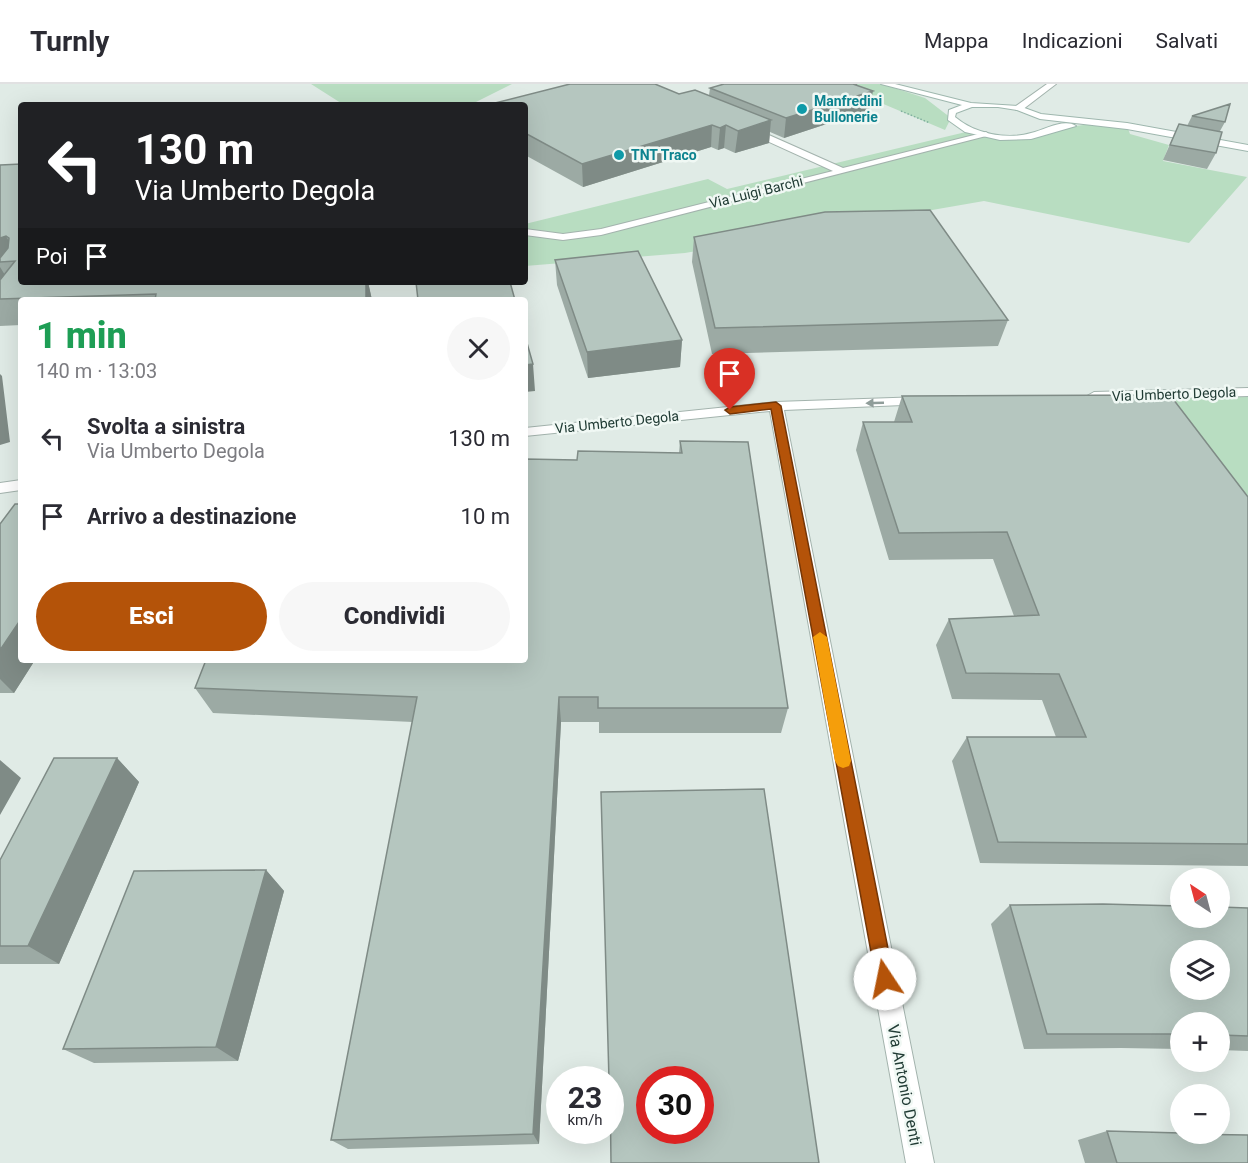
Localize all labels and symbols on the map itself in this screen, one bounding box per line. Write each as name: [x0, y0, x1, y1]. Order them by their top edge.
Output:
place label: Manfredini Bullonerie: [814, 93, 882, 125]
marker: Manfredini Bullonerie: [795, 102, 809, 116]
place label: TNT Traco: [631, 147, 697, 163]
marker: TNT Traco: [612, 148, 626, 162]
street label: Via Luigi Barchi: [708, 173, 804, 211]
pin: [704, 348, 755, 410]
street label: Via Umberto Degola: [1112, 384, 1236, 404]
one-way arrow: [865, 398, 884, 407]
street label: Via Umberto Degola: [554, 408, 680, 436]
north arrow: [1170, 868, 1230, 928]
position arrow: [853, 947, 917, 1011]
street label: Via Antonio Denti: [883, 1023, 926, 1147]
speed limit sign: 30: [636, 1066, 714, 1144]

